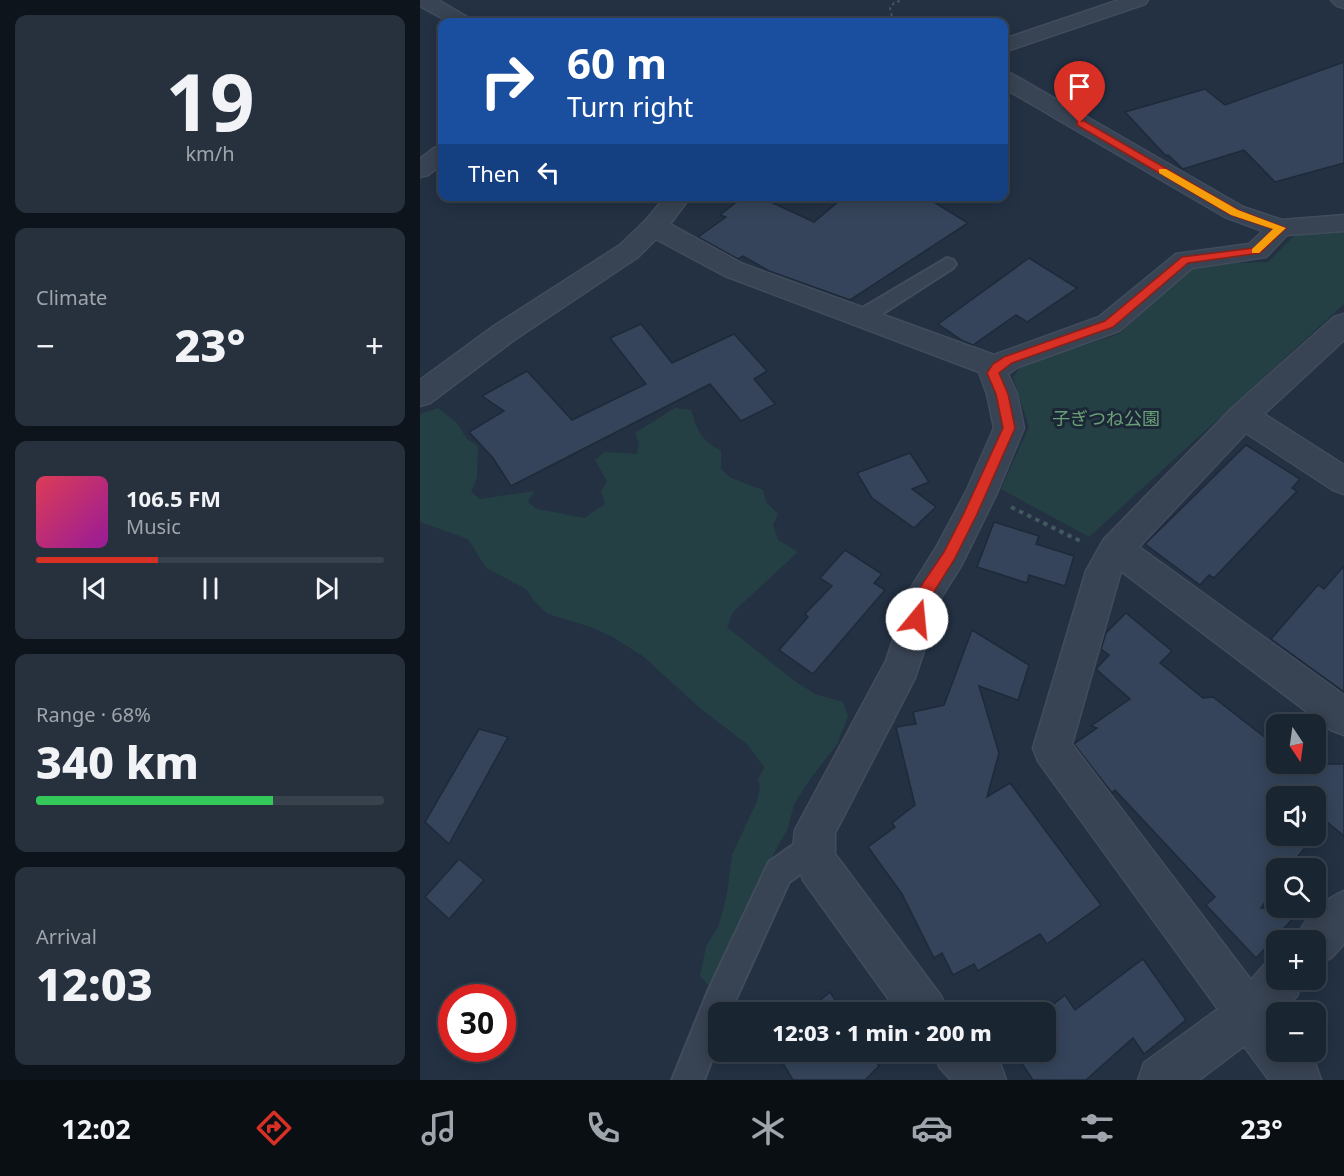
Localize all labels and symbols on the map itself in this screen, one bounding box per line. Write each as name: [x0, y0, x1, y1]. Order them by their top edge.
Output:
pin: [1054, 61, 1105, 123]
park label: 子ぎつね公園: [1052, 406, 1160, 430]
position arrow: [885, 587, 949, 651]
north arrow: [1266, 714, 1326, 774]
speed limit sign: 30: [438, 984, 516, 1062]

